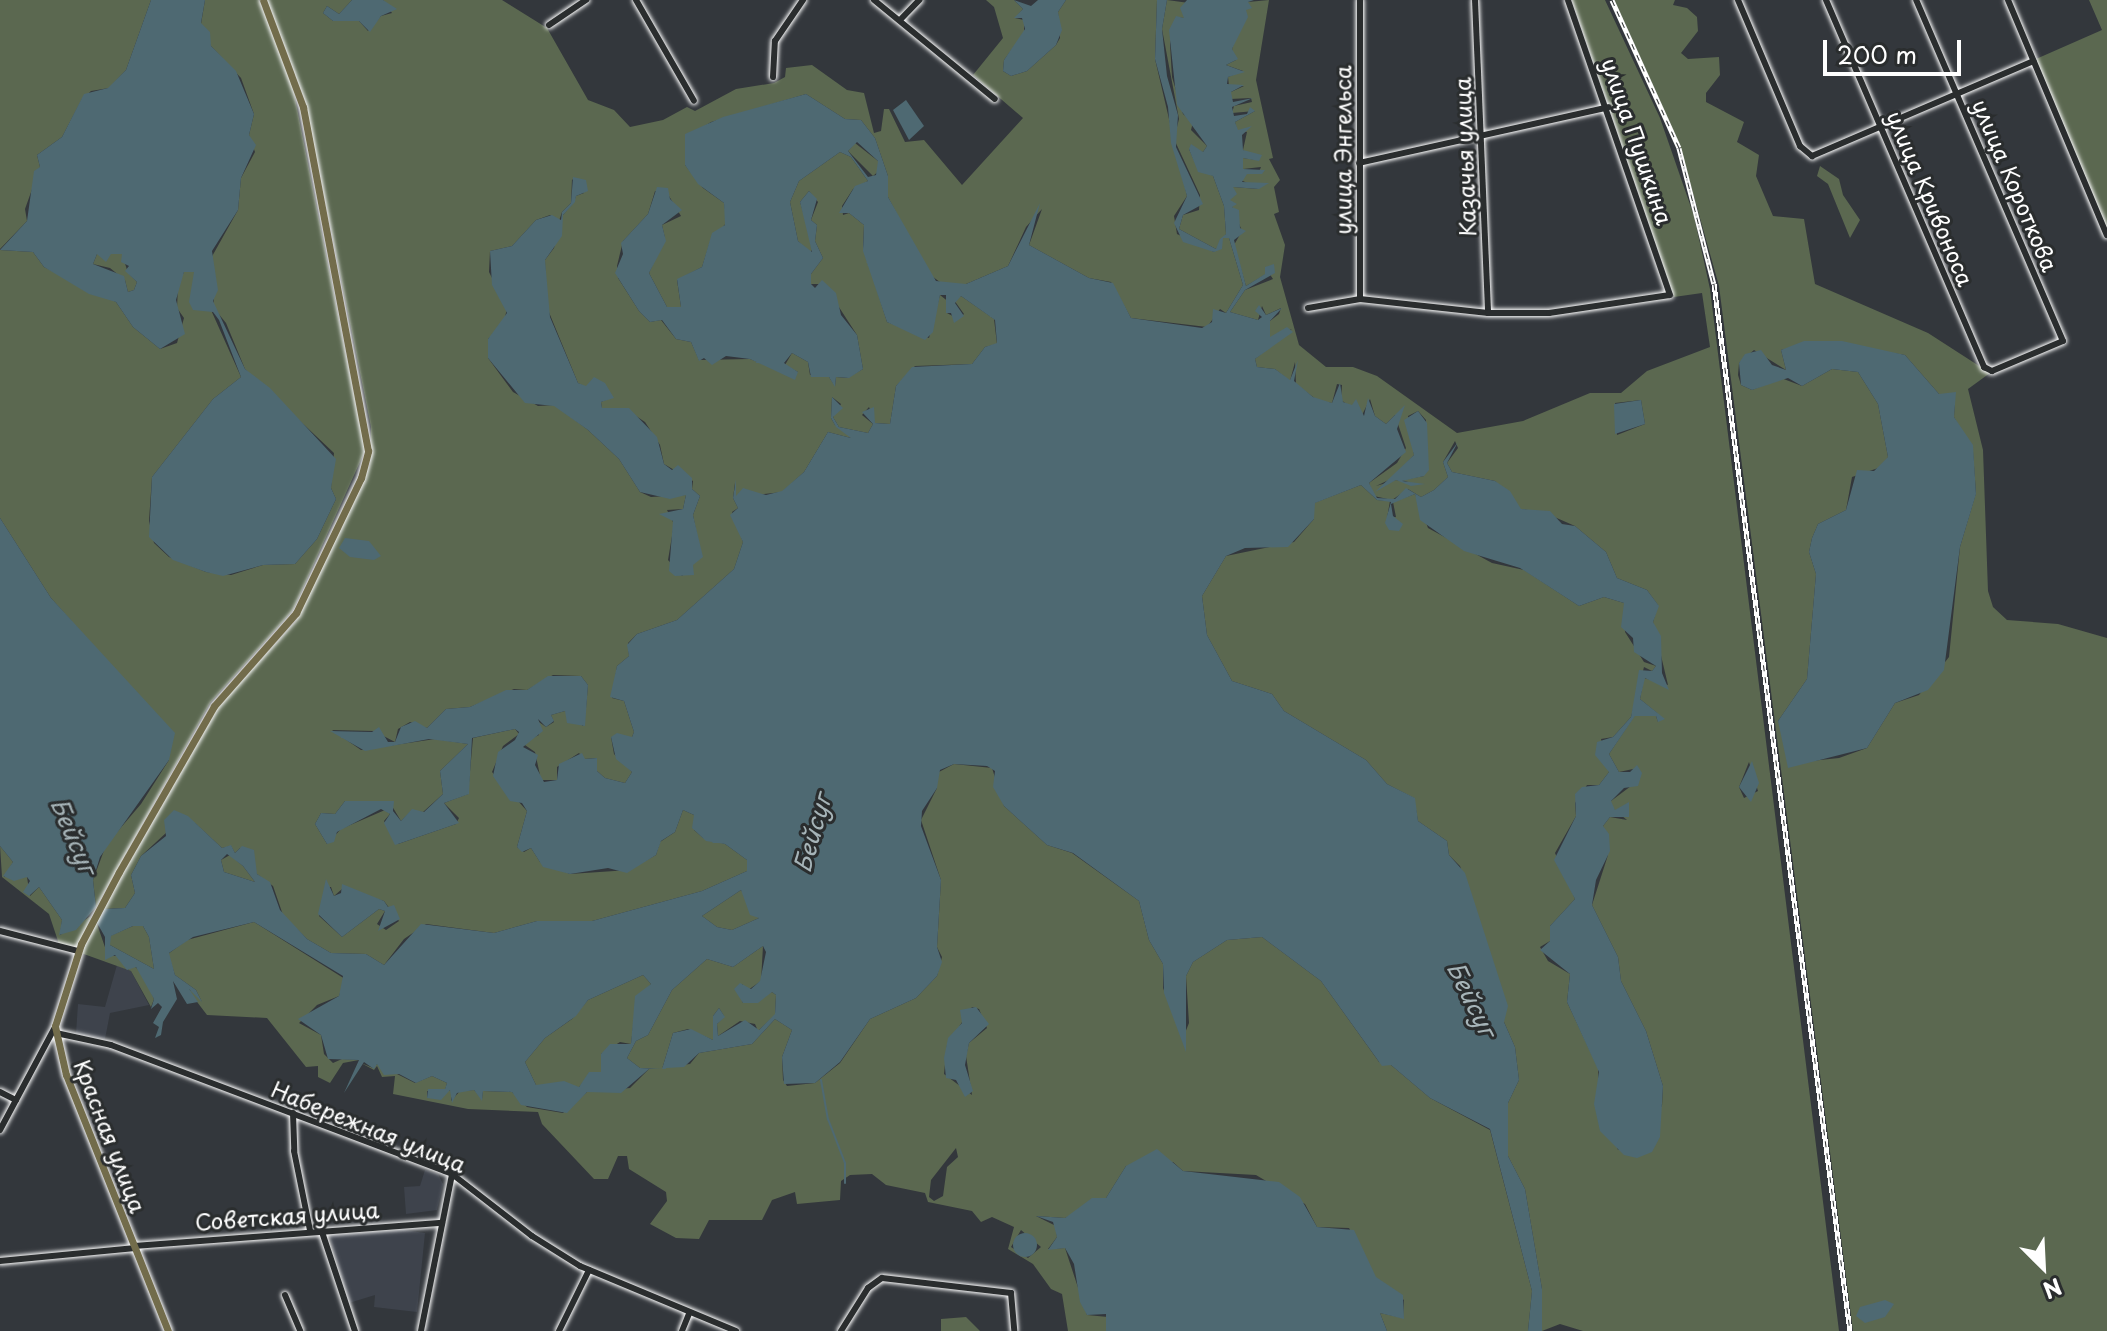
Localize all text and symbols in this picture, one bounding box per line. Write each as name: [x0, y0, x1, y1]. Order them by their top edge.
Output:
scale bar: [1827, 24, 1965, 74]
text: 200 m: [1837, 36, 1917, 72]
street label: улица Пушкина: [1597, 53, 1679, 229]
street label: улица Энгельса: [1329, 65, 1355, 235]
street label: Казачья улица: [1448, 76, 1480, 238]
street label: улица Короткова: [1968, 94, 2064, 276]
street label: улица Кривоноса: [1882, 106, 1980, 290]
water label: Бейсуг: [787, 791, 837, 875]
water label: Бейсуг: [45, 794, 103, 878]
water label: Бейсуг: [1442, 957, 1502, 1041]
street label: Красная улица: [69, 1055, 153, 1217]
street label: Набережная улица: [267, 1075, 471, 1177]
street label: Советская улица: [193, 1195, 381, 1235]
north arrow: [2003, 1227, 2083, 1307]
text: N: [2038, 1271, 2068, 1308]

